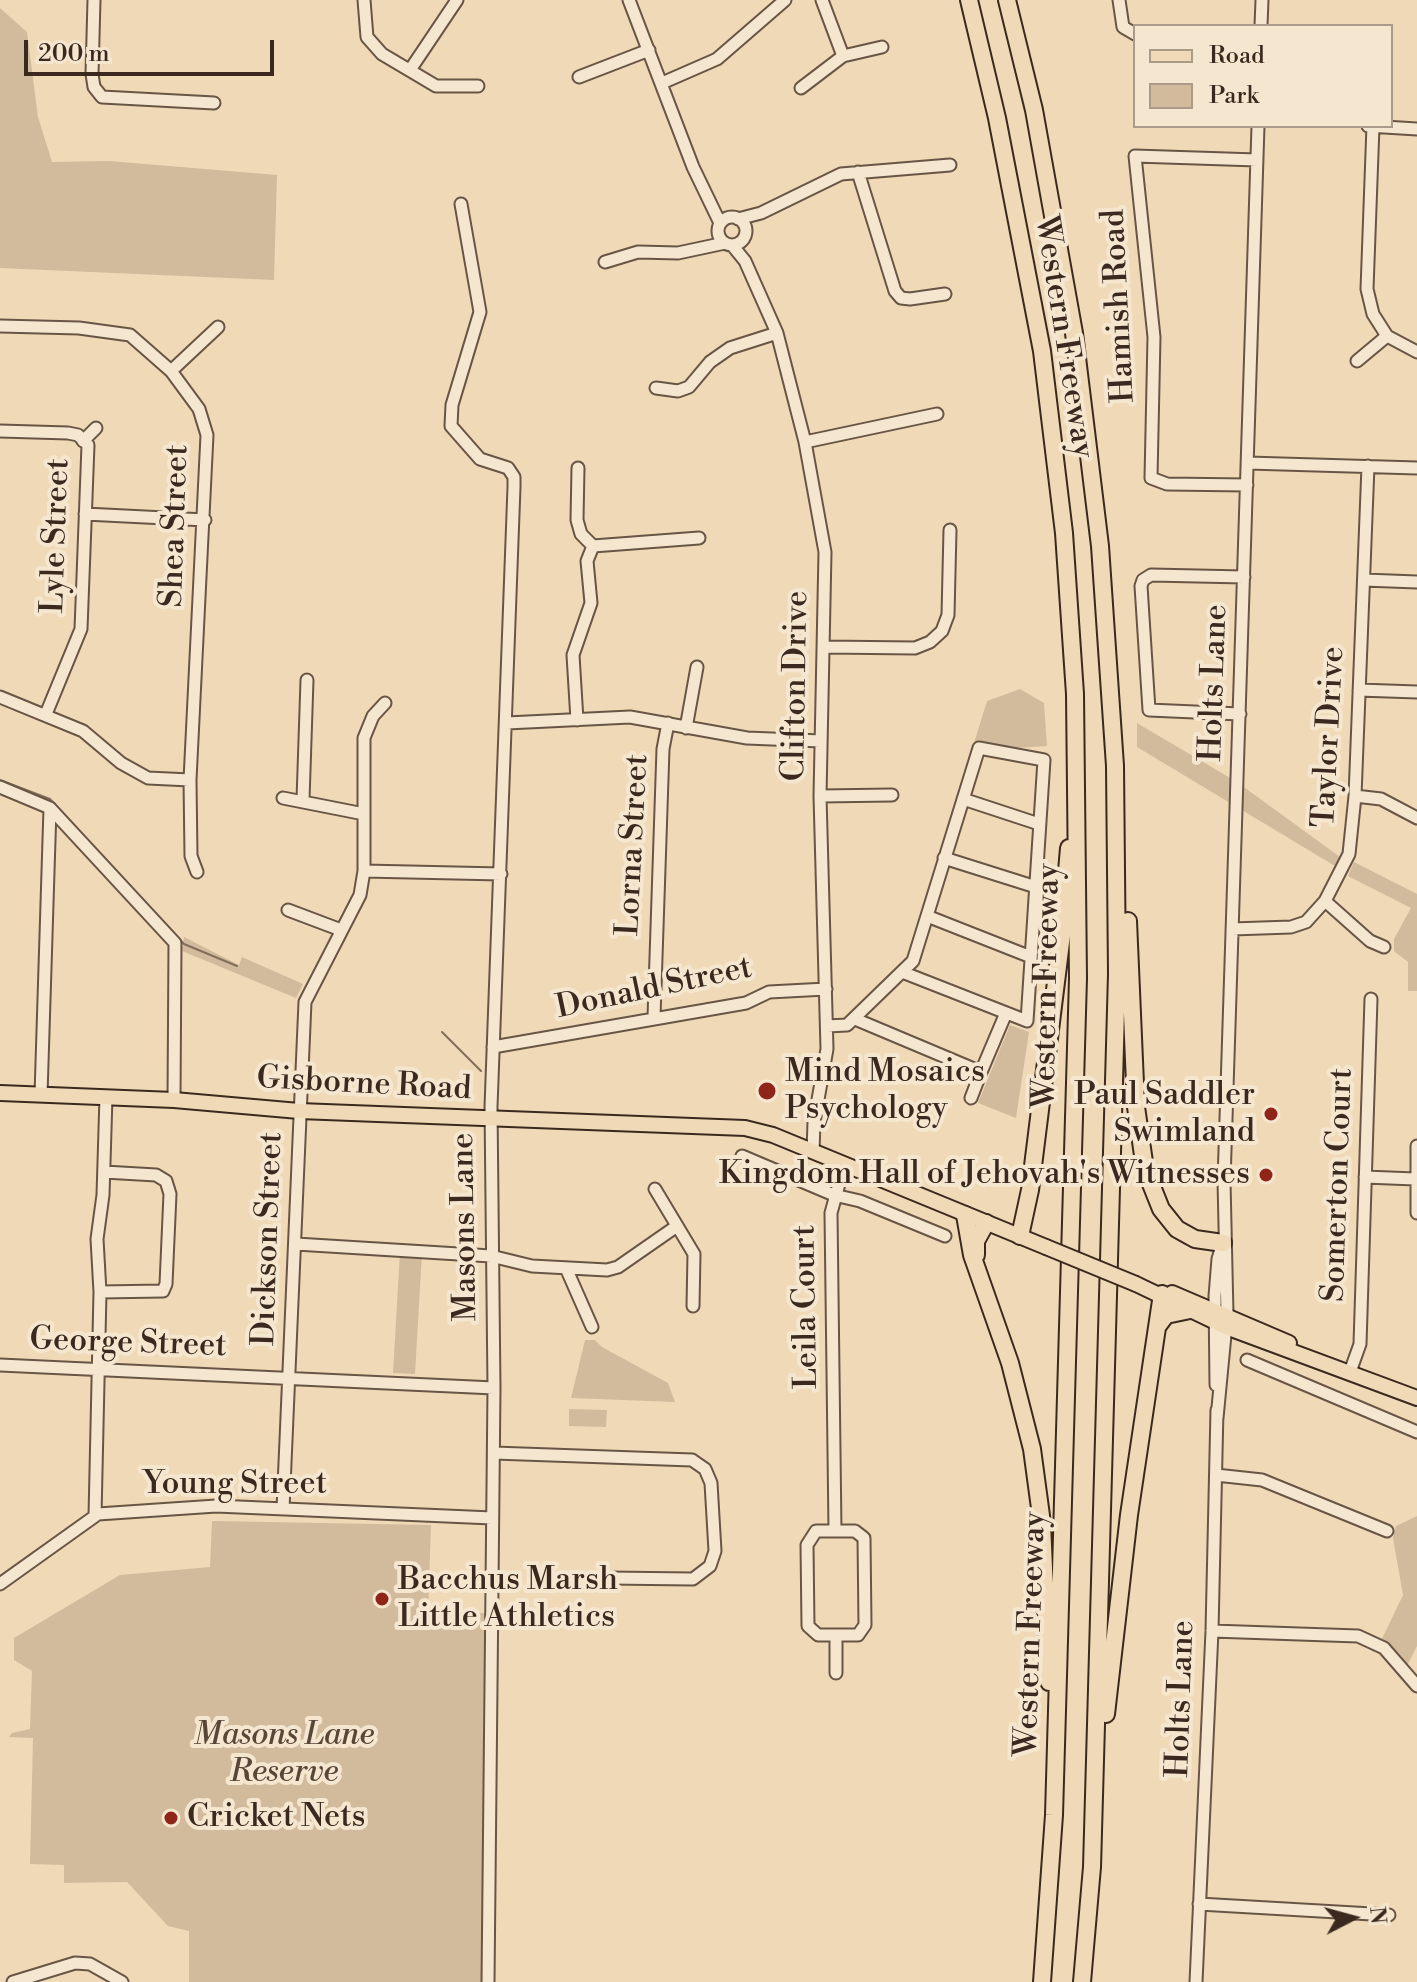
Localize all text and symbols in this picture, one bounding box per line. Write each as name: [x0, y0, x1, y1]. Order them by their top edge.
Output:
scale bar: [28, 24, 278, 74]
legend: [1133, 24, 1393, 128]
text: 200 m: [38, 39, 109, 69]
text: Road: [1209, 41, 1265, 71]
text: Park: [1209, 81, 1259, 111]
street label: Hamish Road: [1096, 208, 1144, 404]
street label: Western Freeway: [1025, 213, 1101, 461]
street label: Shea Street: [154, 444, 198, 608]
street label: Lyle Street: [35, 458, 79, 614]
street label: Clifton Drive: [776, 590, 818, 782]
street label: Holts Lane: [1193, 604, 1237, 762]
street label: Taylor Drive: [1306, 645, 1354, 829]
street label: Lorna Street: [610, 753, 658, 937]
street label: Western Freeway: [1027, 863, 1069, 1109]
street label: Donald Street: [553, 950, 755, 1028]
place label: Mind Mosaics Psychology: [785, 1054, 985, 1129]
street label: Gisborne Road: [256, 1060, 472, 1110]
street label: Somerton Court: [1316, 1067, 1362, 1303]
place label: Paul Saddler Swimland: [1074, 1077, 1255, 1152]
marker: Mind Mosaics Psychology: [756, 1080, 778, 1102]
marker: Paul Saddler Swimland: [1262, 1105, 1280, 1123]
street label: Dickson Street: [246, 1131, 292, 1347]
street label: Masons Lane: [445, 1132, 487, 1322]
place label: Kingdom Hall of Jehovah's Witnesses: [719, 1156, 1250, 1194]
marker: Kingdom Hall of Jehovah's Witnesses: [1257, 1166, 1275, 1184]
street label: Leila Court: [786, 1224, 828, 1390]
street label: George Street: [29, 1321, 227, 1367]
street label: Young Street: [143, 1466, 327, 1504]
street label: Western Freeway: [1009, 1511, 1055, 1757]
place label: Bacchus Marsh Little Athletics: [398, 1562, 618, 1637]
marker: Bacchus Marsh Little Athletics: [373, 1590, 391, 1608]
street label: Holts Lane: [1160, 1620, 1204, 1778]
park label: Masons Lane Reserve: [194, 1717, 374, 1792]
place label: Cricket Nets: [187, 1799, 366, 1837]
marker: Cricket Nets: [162, 1809, 180, 1827]
north arrow: [1313, 1878, 1393, 1958]
text: N: [1363, 1905, 1392, 1926]

